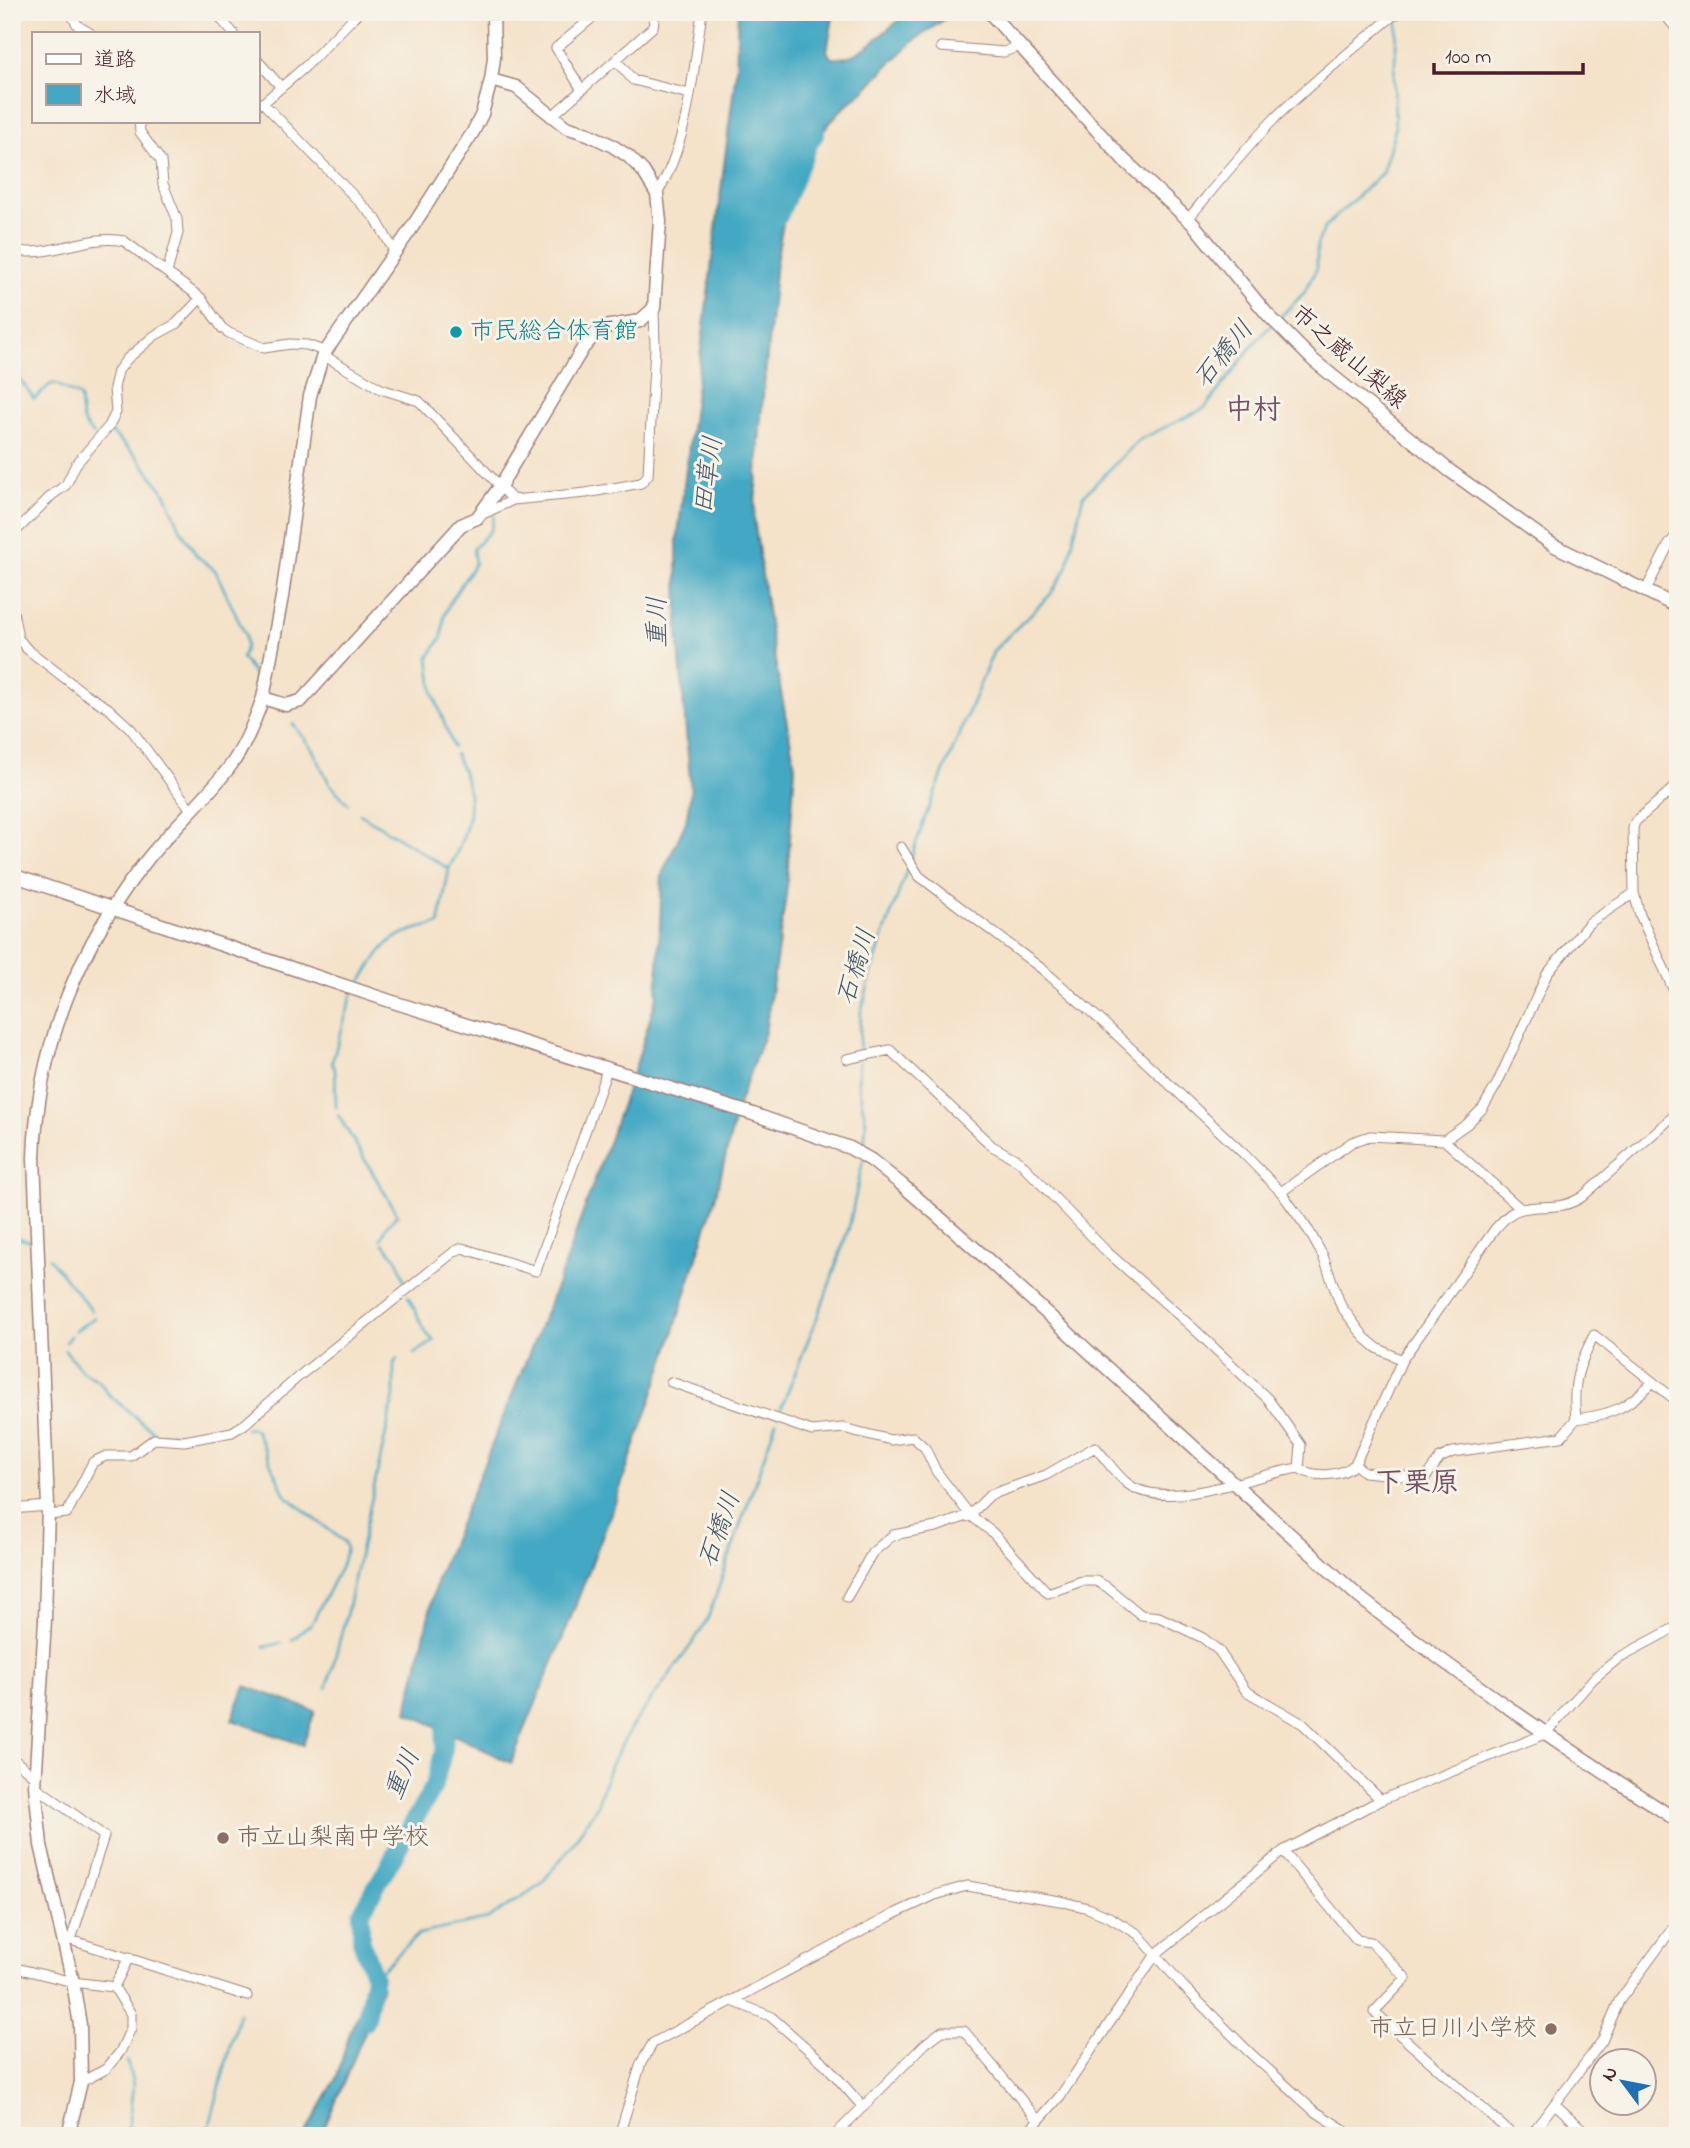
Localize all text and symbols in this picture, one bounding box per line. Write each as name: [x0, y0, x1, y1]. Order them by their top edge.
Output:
legend: [32, 32, 259, 122]
scale bar: [1434, 32, 1583, 76]
text: 100 m: [1445, 43, 1491, 73]
text: 道路: [94, 46, 136, 76]
text: 水域: [94, 82, 136, 112]
street label: 市之蔵山梨線: [1282, 298, 1414, 418]
water label: 石橋川: [1186, 313, 1264, 397]
place label: 市民総合体育館: [470, 315, 638, 350]
marker: 市民総合体育館: [448, 324, 464, 340]
district label: 中村: [1225, 391, 1281, 432]
water label: 田草川: [686, 434, 734, 516]
water label: 重川: [640, 596, 678, 648]
water label: 石橋川: [828, 924, 888, 1010]
district label: 下栗原: [1375, 1464, 1459, 1505]
water label: 石橋川: [690, 1487, 752, 1573]
water label: 重川: [376, 1744, 432, 1806]
place label: 市立山梨南中学校: [237, 1821, 429, 1856]
marker: 市立山梨南中学校: [215, 1830, 231, 1846]
place label: 市立日川小学校: [1369, 2012, 1537, 2047]
marker: 市立日川小学校: [1543, 2021, 1559, 2037]
north arrow: [1588, 2046, 1658, 2116]
text: N: [1596, 2062, 1626, 2087]

